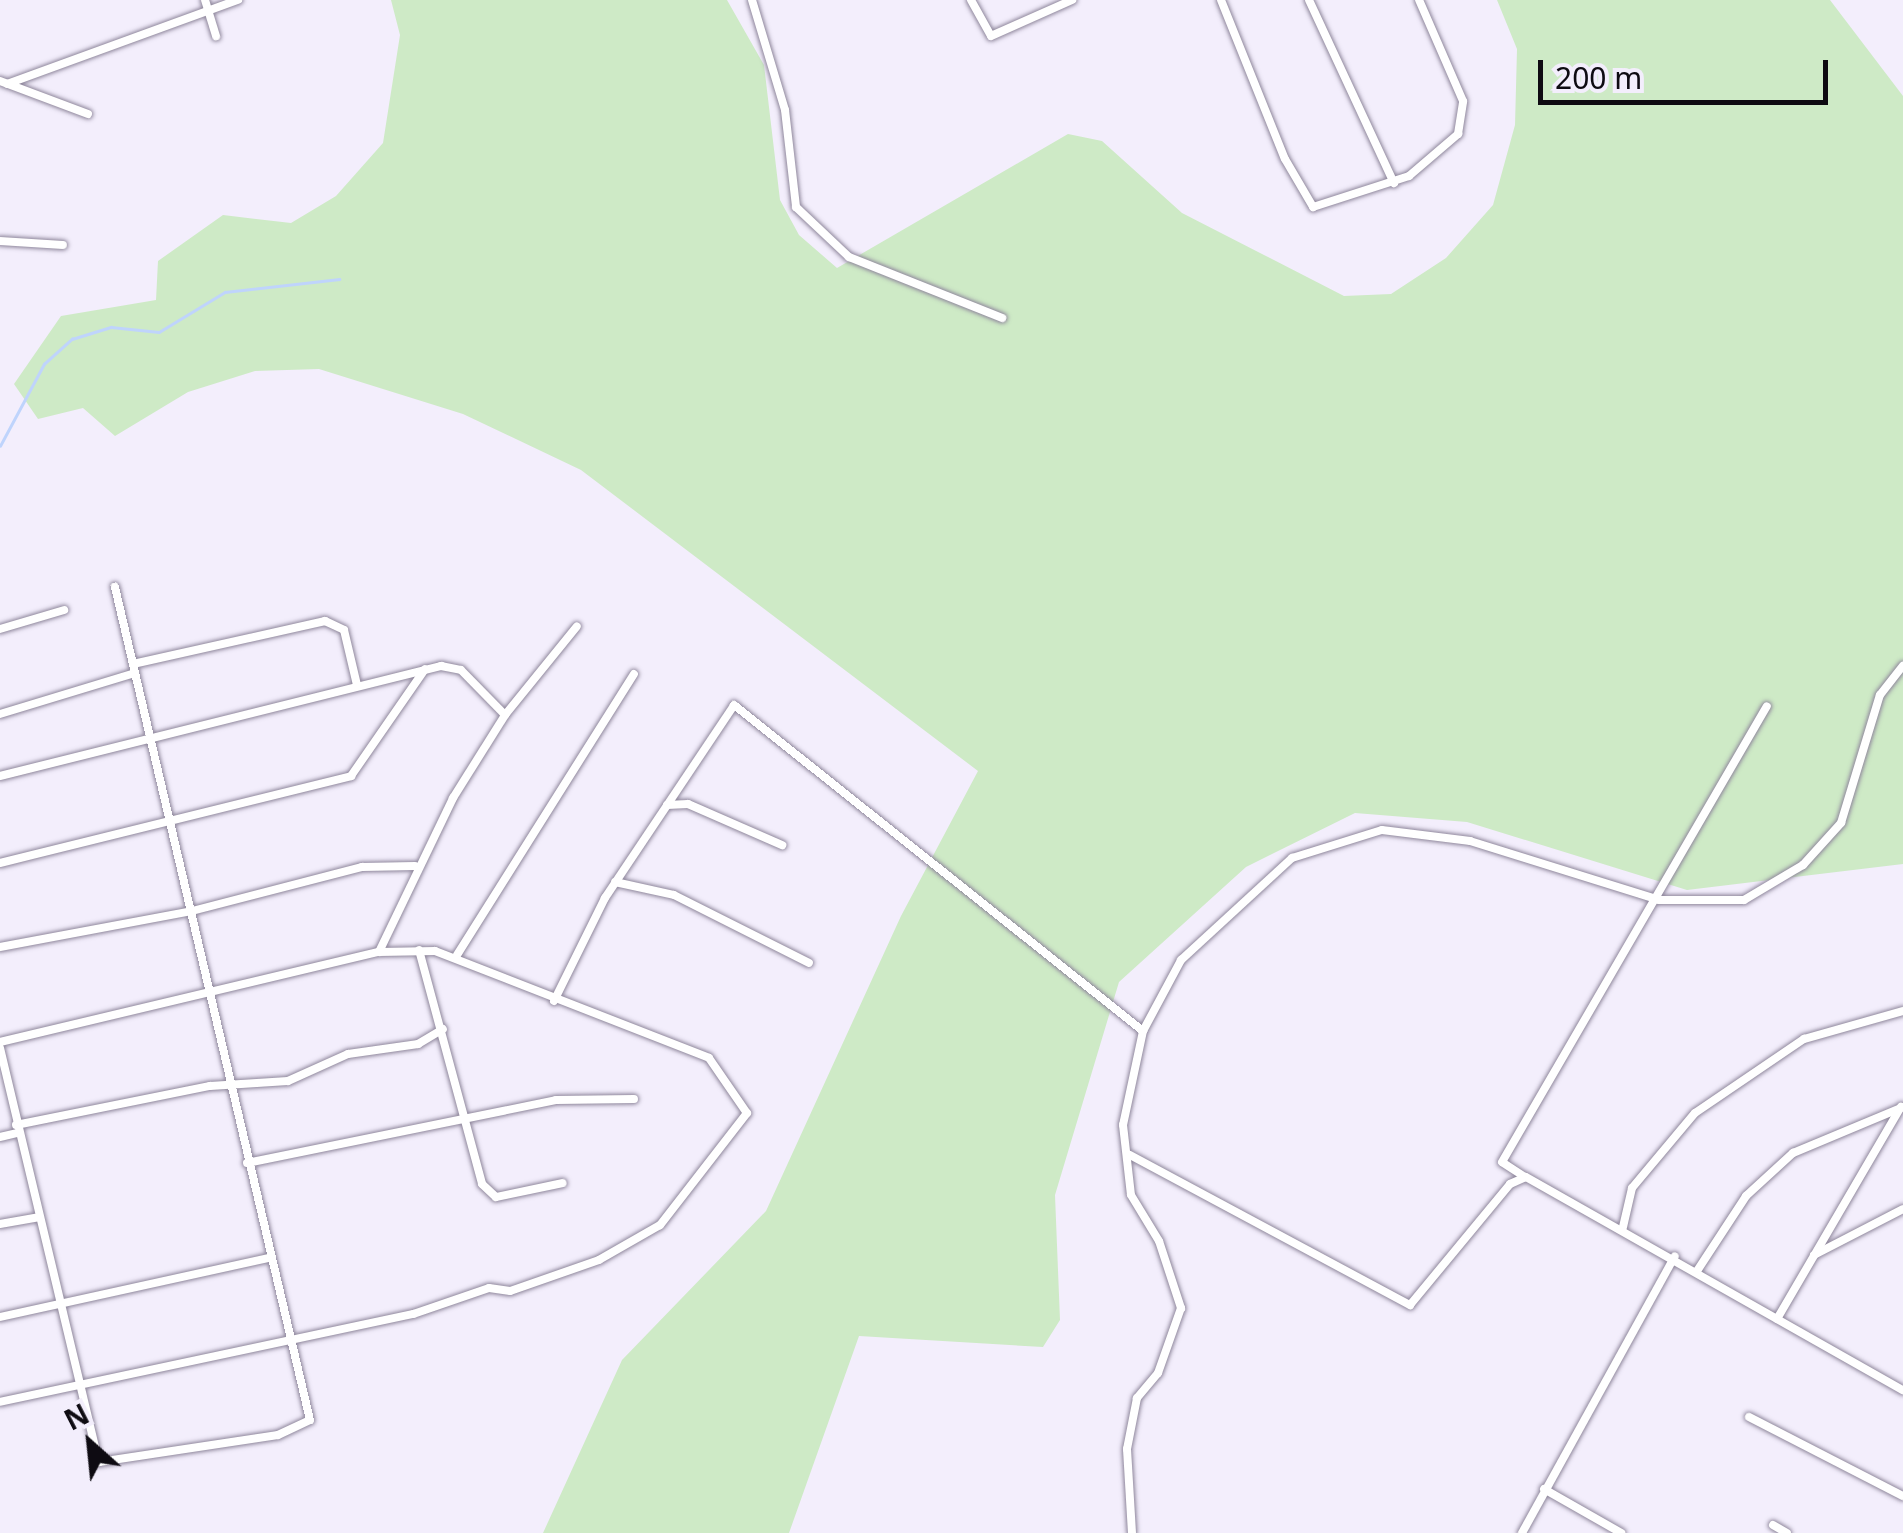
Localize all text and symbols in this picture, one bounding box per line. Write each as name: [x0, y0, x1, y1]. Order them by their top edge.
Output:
scale bar: [1543, 40, 1833, 102]
text: 200 m: [1555, 57, 1642, 98]
north arrow: [40, 1393, 140, 1493]
text: N: [58, 1394, 95, 1438]

